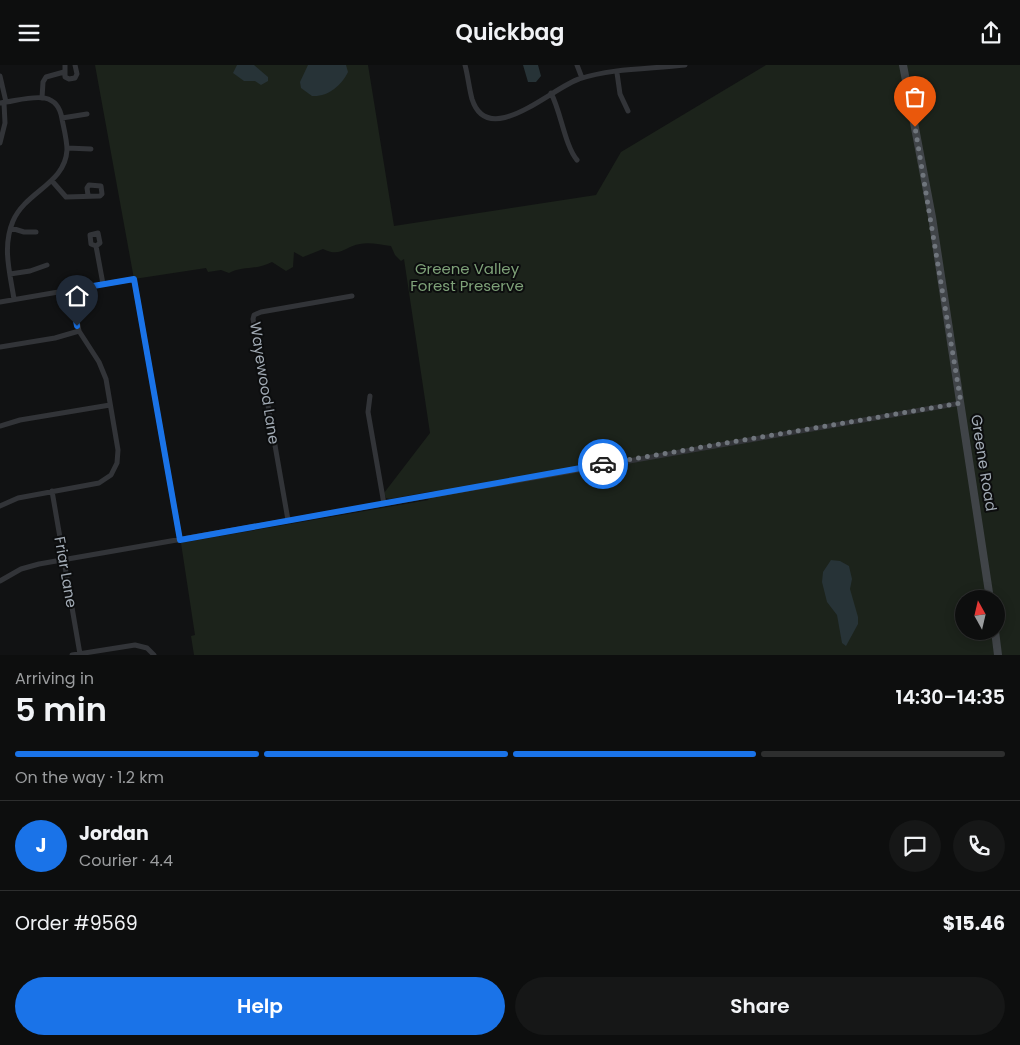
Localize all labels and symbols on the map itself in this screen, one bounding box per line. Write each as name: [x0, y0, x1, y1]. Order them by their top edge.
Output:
pin: [894, 76, 936, 127]
park label: Greene Valley Forest Preserve: [410, 258, 524, 296]
pin: [56, 275, 98, 326]
street label: Wayewood Lane: [245, 320, 285, 446]
street label: Greene Road: [966, 413, 1002, 513]
courier: [578, 439, 628, 489]
street label: Friar Lane: [49, 535, 83, 609]
north arrow: [955, 590, 1005, 640]

